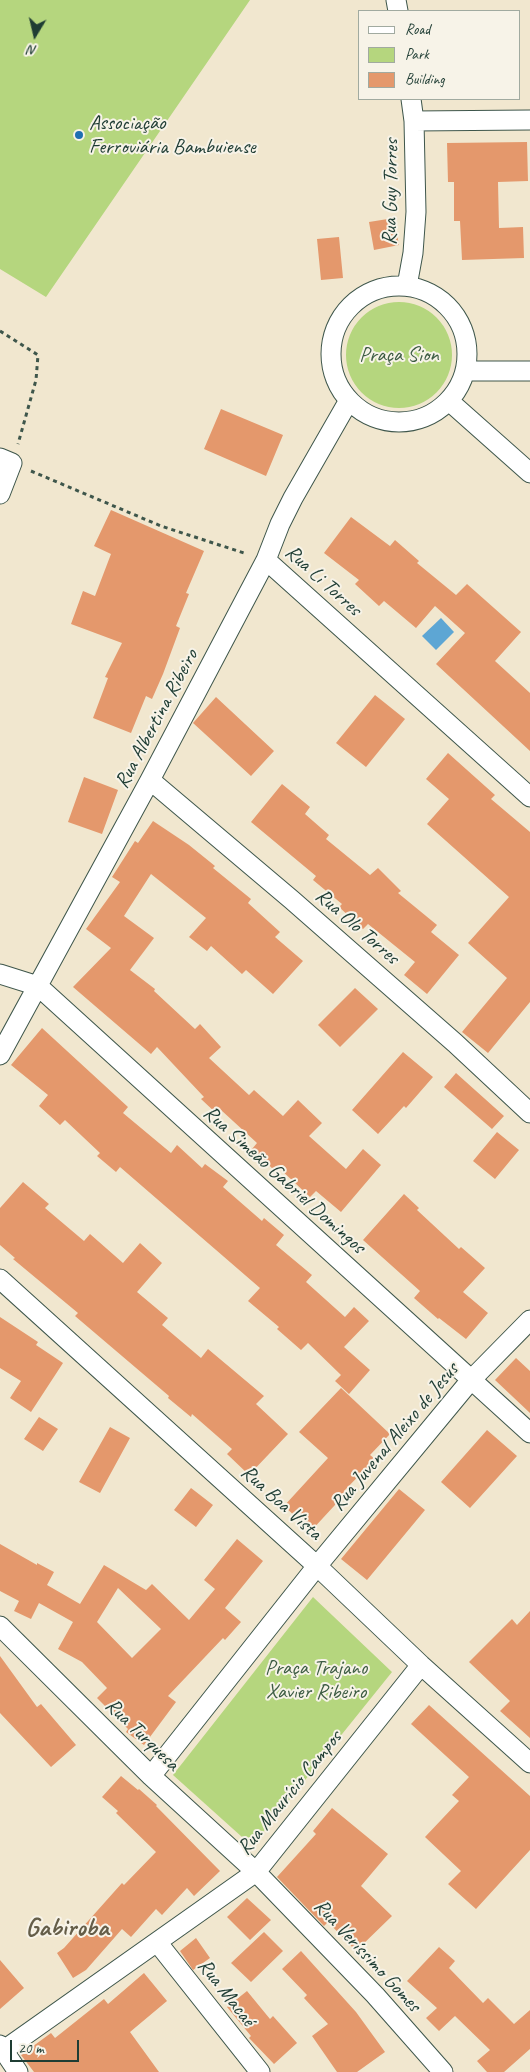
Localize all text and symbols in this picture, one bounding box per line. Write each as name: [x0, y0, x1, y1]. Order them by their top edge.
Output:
north arrow: [10, 10, 60, 60]
legend: [358, 10, 520, 100]
text: Road: [405, 20, 430, 39]
text: N: [27, 41, 38, 59]
text: Park: [405, 45, 429, 64]
text: Building: [405, 70, 444, 89]
place label: Associação Ferroviária Bambuiense: [89, 110, 256, 160]
marker: Associação Ferroviária Bambuiense: [73, 129, 85, 141]
street label: Rua Guy Torres: [377, 139, 405, 245]
park label: Praça Sion: [359, 342, 439, 368]
street label: Rua Li Torres: [280, 540, 366, 622]
street label: Rua Albertina Ribeiro: [110, 645, 204, 793]
street label: Rua Olo Torres: [310, 884, 404, 970]
street label: Rua Simeão Gabriel Domingos: [198, 1101, 370, 1259]
street label: Rua Juvenal Aleixo de Jesus: [326, 1358, 464, 1516]
street label: Rua Boa Vista: [235, 1460, 327, 1546]
park label: Praça Trajano Xavier Ribeiro: [265, 1655, 367, 1705]
street label: Rua Turquesa: [100, 1693, 184, 1777]
street label: Rua Maurício Campos: [232, 1726, 348, 1860]
street label: Rua Veríssimo Gomes: [308, 1894, 426, 2018]
district label: Gabiroba: [26, 1912, 108, 1944]
street label: Rua Macaé: [192, 1954, 260, 2032]
scale bar: [12, 2030, 81, 2062]
text: 20 m: [18, 2039, 44, 2058]

